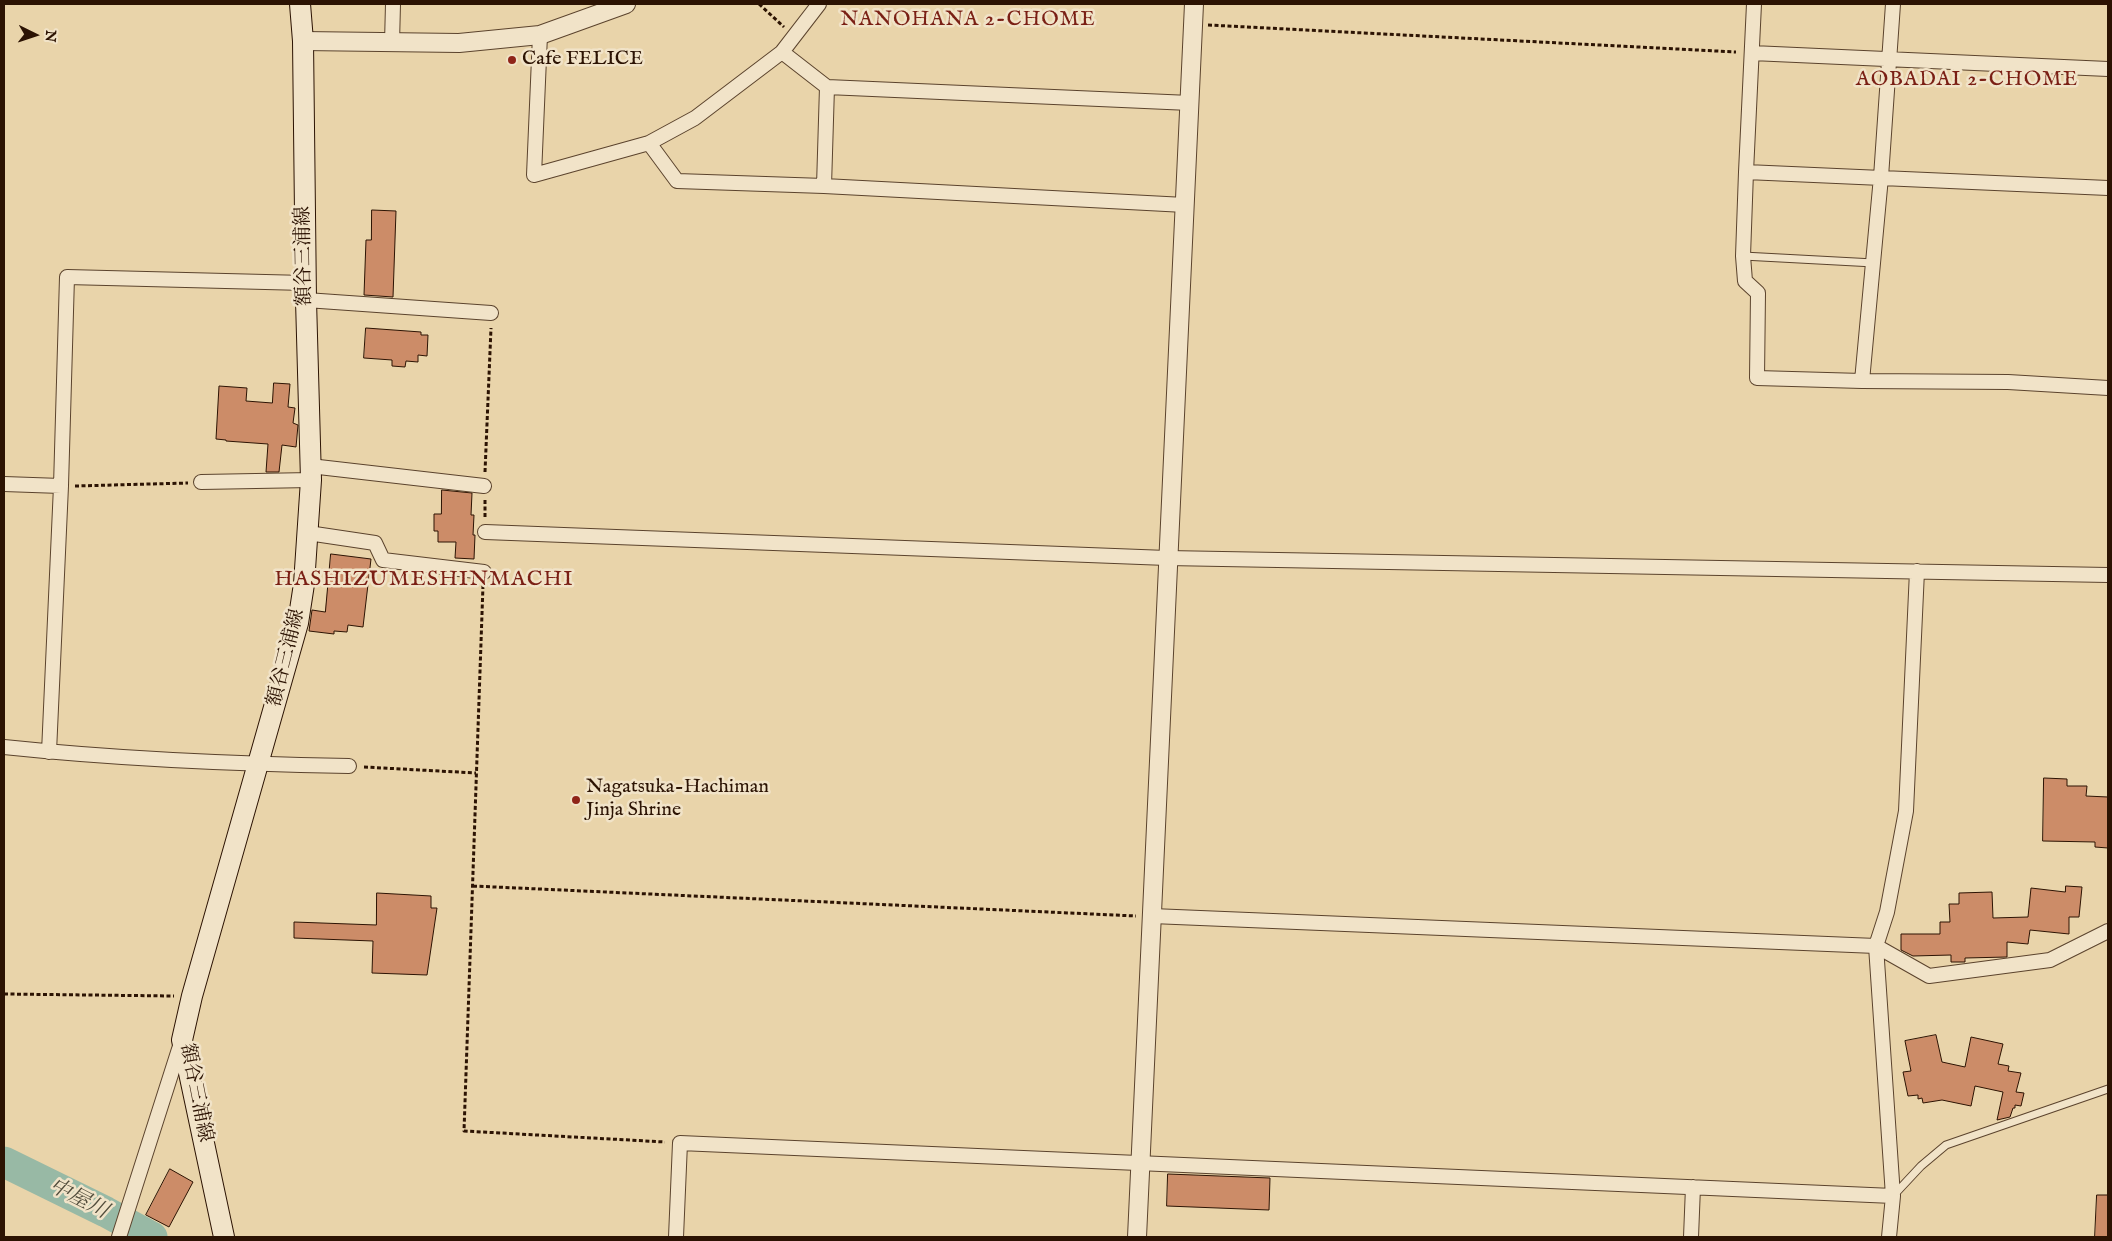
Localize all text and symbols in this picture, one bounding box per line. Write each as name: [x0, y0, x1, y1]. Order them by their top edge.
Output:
district label: NANOHANA 2-CHOME: [838, 8, 1098, 34]
north arrow: [10, 10, 60, 60]
text: N: [41, 29, 59, 43]
place label: Cafe FELICE: [522, 48, 643, 72]
marker: Cafe FELICE: [506, 54, 518, 66]
district label: AOBADAI 2-CHOME: [1854, 68, 2080, 94]
street label: 額谷三浦線: [292, 206, 318, 306]
district label: HASHIZUMESHINMACHI: [272, 567, 576, 593]
street label: 額谷三浦線: [263, 607, 311, 709]
place label: Nagatsuka-Hachiman Jinja Shrine: [586, 776, 769, 823]
marker: Nagatsuka-Hachiman Jinja Shrine: [570, 794, 582, 806]
street label: 額谷三浦線: [174, 1042, 216, 1144]
water label: 中屋川: [44, 1174, 112, 1226]

